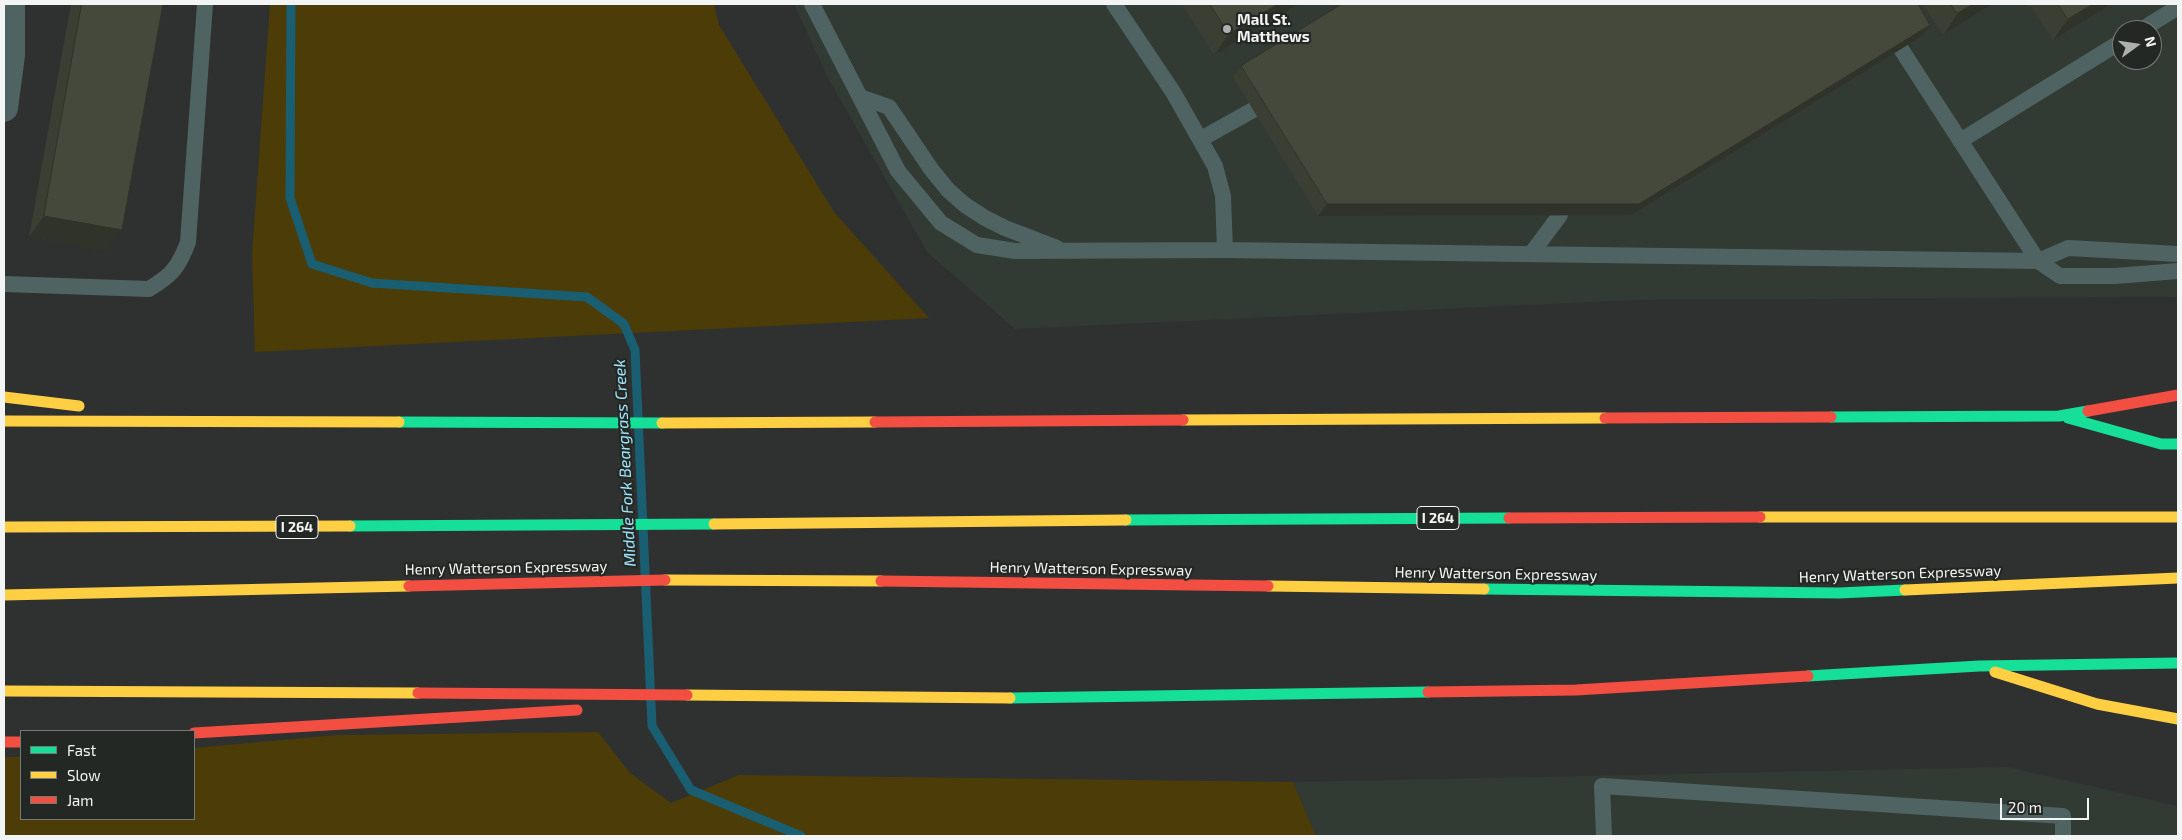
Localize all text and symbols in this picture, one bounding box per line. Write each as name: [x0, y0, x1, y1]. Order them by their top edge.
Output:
place label: Mall St. Matthews: [1237, 11, 1310, 46]
north arrow: [2112, 20, 2162, 70]
marker: Mall St. Matthews: [1221, 23, 1233, 35]
text: N: [2142, 35, 2161, 48]
water label: Middle Fork Beargrass Creek: [610, 359, 640, 567]
road number: I 264: [1417, 506, 1459, 530]
road number: I 264: [276, 516, 318, 538]
street label: Henry Watterson Expressway: [405, 557, 607, 579]
street label: Henry Watterson Expressway: [990, 558, 1192, 580]
street label: Henry Watterson Expressway: [1798, 561, 2002, 587]
street label: Henry Watterson Expressway: [1395, 563, 1597, 585]
legend: [20, 730, 195, 820]
text: Fast: [67, 741, 96, 759]
text: Slow: [67, 766, 101, 784]
scale bar: [2002, 788, 2091, 820]
text: Jam: [67, 791, 93, 809]
text: 20 m: [2008, 798, 2042, 816]

